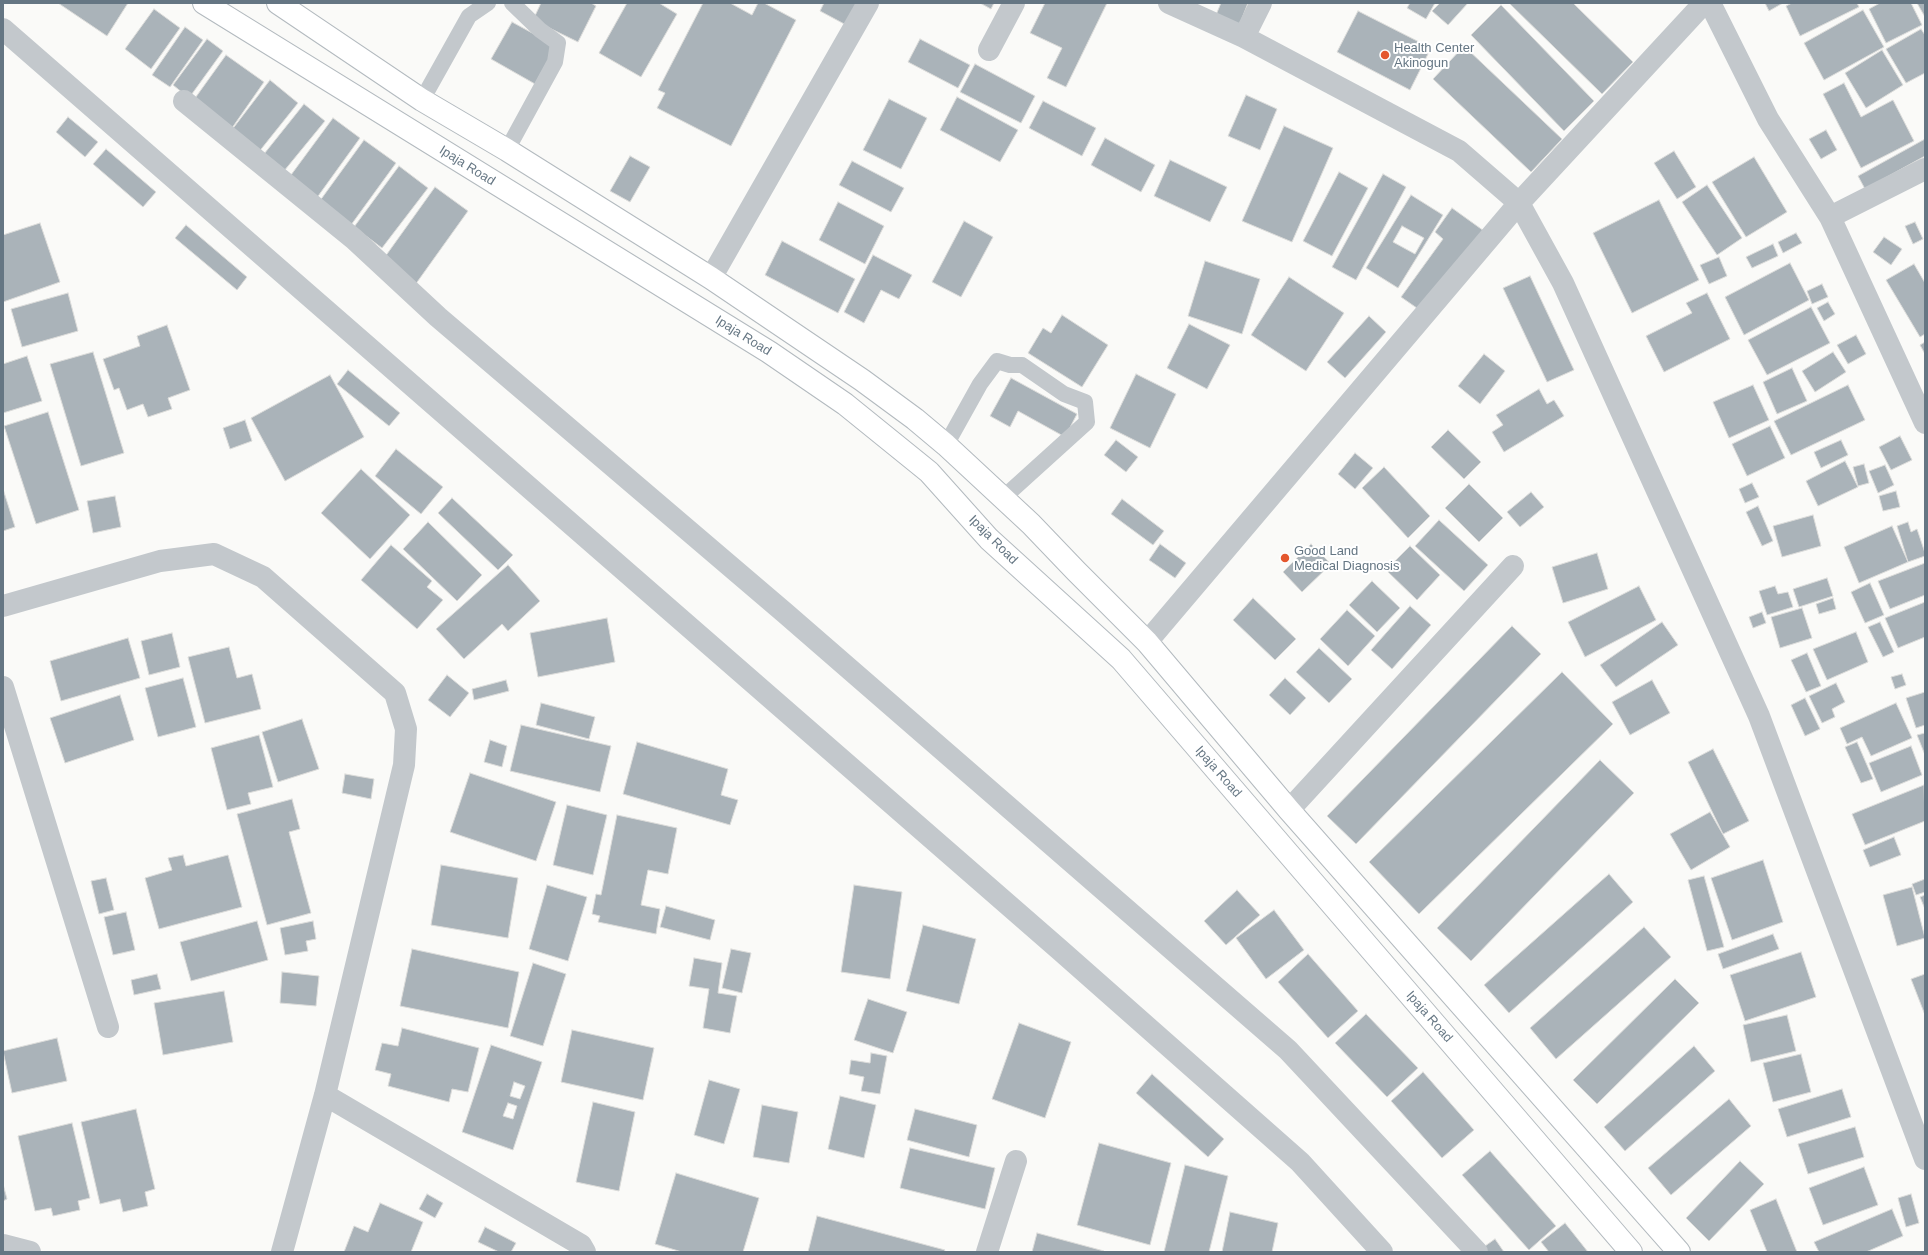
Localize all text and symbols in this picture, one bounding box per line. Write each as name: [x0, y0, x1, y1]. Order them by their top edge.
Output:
place label: Health Center Akinogun: [1394, 40, 1474, 71]
marker: Health Center Akinogun: [1379, 49, 1391, 61]
street label: Ipaja Road: [436, 143, 498, 189]
street label: Ipaja Road: [712, 313, 774, 359]
street label: Ipaja Road: [965, 512, 1021, 568]
place label: Good Land Medical Diagnosis: [1294, 543, 1399, 574]
marker: Good Land Medical Diagnosis: [1279, 552, 1291, 564]
street label: Ipaja Road: [1191, 743, 1245, 801]
street label: Ipaja Road: [1402, 988, 1456, 1046]

